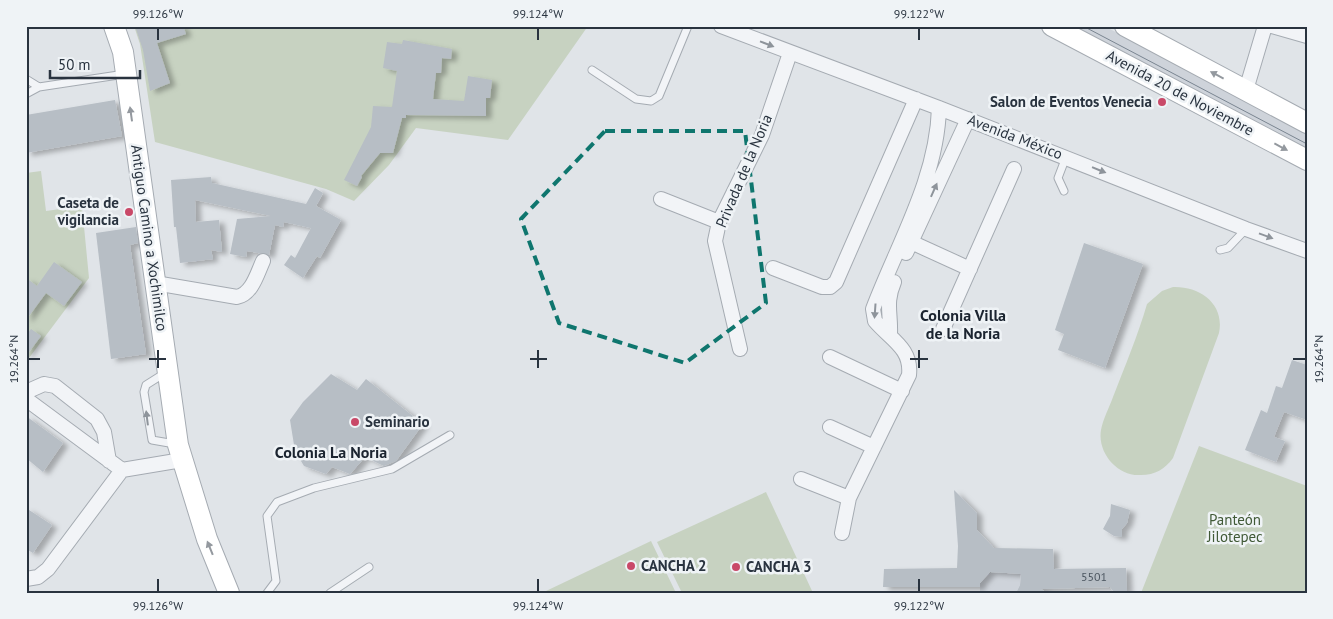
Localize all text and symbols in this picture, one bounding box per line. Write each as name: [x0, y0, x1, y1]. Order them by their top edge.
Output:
text: 99.126°W: [133, 6, 183, 21]
text: 99.124°W: [513, 6, 563, 21]
text: 99.122°W: [894, 6, 944, 21]
one-way arrow: [760, 40, 775, 48]
street label: Avenida 20 de Noviembre: [1103, 46, 1257, 140]
scale bar: [50, 48, 140, 80]
text: 50 m: [58, 55, 91, 74]
one-way arrow: [1210, 71, 1225, 79]
place label: Salon de Eventos Venecia: [990, 92, 1152, 111]
marker: Salon de Eventos Venecia: [1156, 96, 1168, 108]
one-way arrow: [127, 105, 135, 121]
street label: Avenida México: [965, 110, 1065, 163]
street label: Privada de la Noria: [711, 111, 776, 230]
one-way arrow: [1275, 142, 1288, 151]
street label: Antiguo Camino a Xochimilco: [127, 143, 172, 332]
one-way arrow: [1092, 166, 1107, 174]
one-way arrow: [930, 183, 938, 197]
place label: Caseta de vigilancia: [57, 193, 119, 229]
marker: Caseta de vigilancia: [123, 206, 135, 218]
one-way arrow: [1259, 232, 1274, 240]
one-way arrow: [871, 303, 879, 319]
district label: Colonia Villa de la Noria: [920, 305, 1006, 343]
text: 19.264°N: [6, 335, 21, 383]
text: 19.264°N: [1311, 335, 1326, 383]
one-way arrow: [143, 410, 151, 426]
place label: Seminario: [365, 412, 430, 431]
marker: Seminario: [349, 416, 361, 428]
district label: Colonia La Noria: [275, 442, 387, 462]
park label: Panteón Jilotepec: [1206, 510, 1263, 546]
one-way arrow: [206, 540, 214, 555]
place label: CANCHA 2: [641, 556, 707, 575]
place label: CANCHA 3: [746, 557, 812, 576]
marker: CANCHA 2: [625, 560, 637, 572]
marker: CANCHA 3: [730, 561, 742, 573]
house number: 5501: [1081, 569, 1107, 584]
text: 99.126°W: [133, 598, 183, 613]
text: 99.124°W: [513, 598, 563, 613]
text: 99.122°W: [894, 598, 944, 613]

